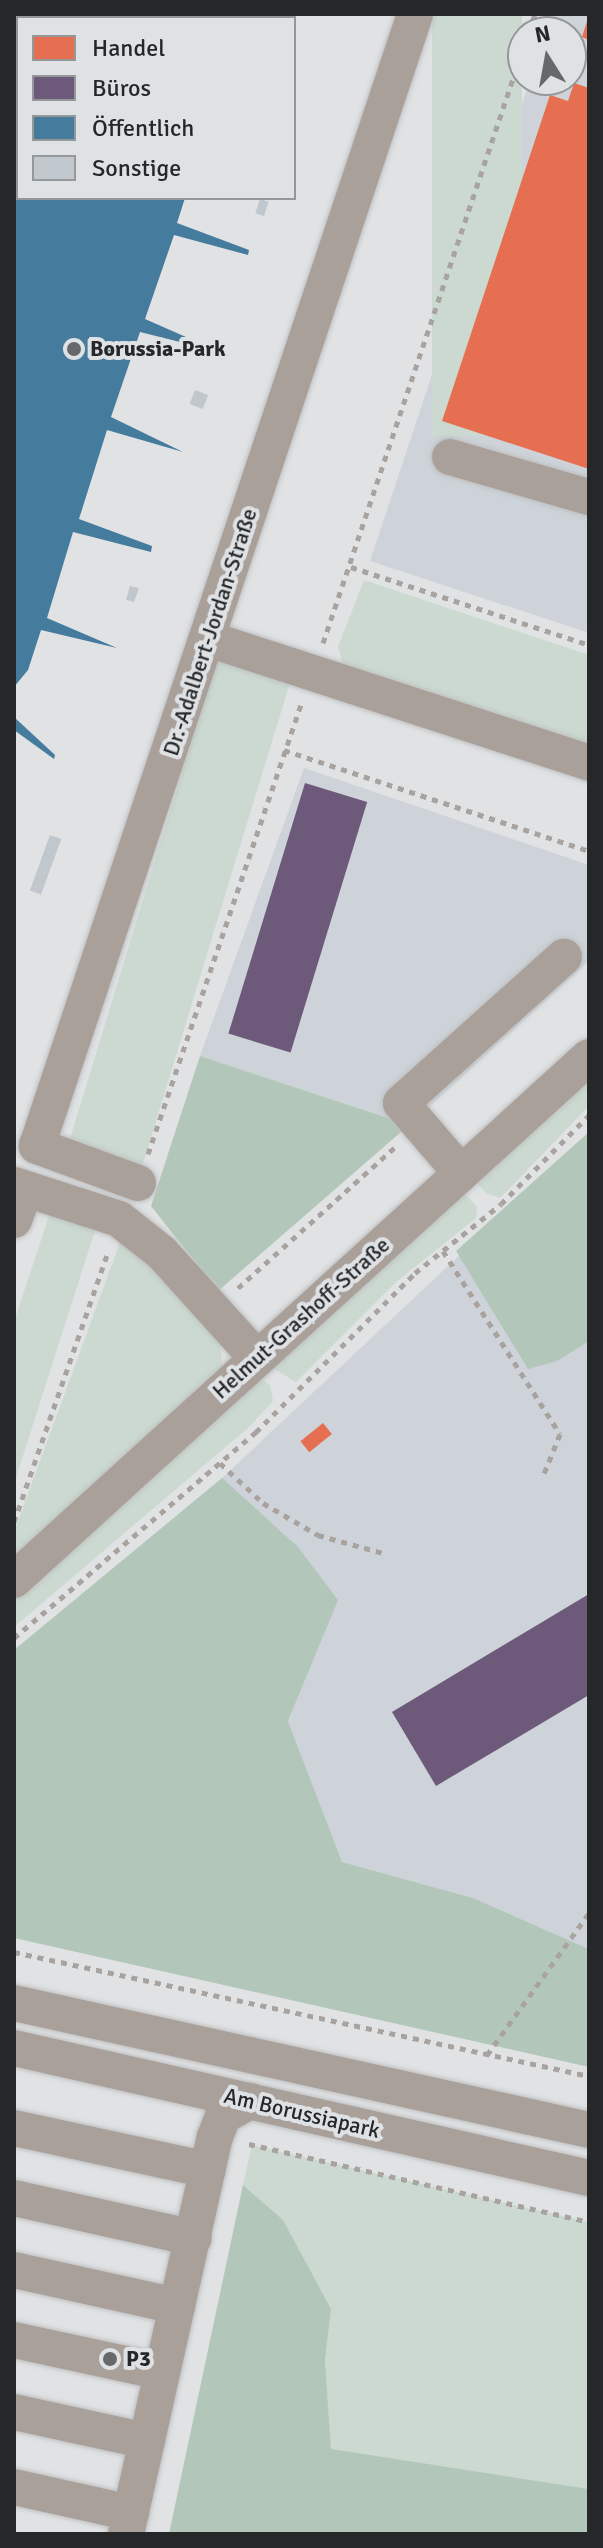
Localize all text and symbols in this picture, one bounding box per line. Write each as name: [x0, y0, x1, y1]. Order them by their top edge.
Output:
legend: [16, 16, 296, 200]
north arrow: [507, 16, 587, 96]
text: N: [533, 19, 553, 49]
text: Handel: [92, 33, 165, 63]
text: Büros: [92, 73, 151, 103]
text: Öffentlich: [92, 113, 194, 143]
text: Sonstige: [92, 153, 181, 183]
place label: Borussia-Park: [90, 336, 226, 362]
marker: Borussia-Park: [65, 340, 83, 358]
street label: Dr.-Adalbert-Jordan-Straße: [157, 505, 263, 759]
street label: Helmut-Grashoff-Straße: [207, 1232, 395, 1404]
street label: Am Borussiapark: [222, 2082, 382, 2144]
place label: P3: [126, 2346, 151, 2372]
marker: P3: [101, 2350, 119, 2368]

